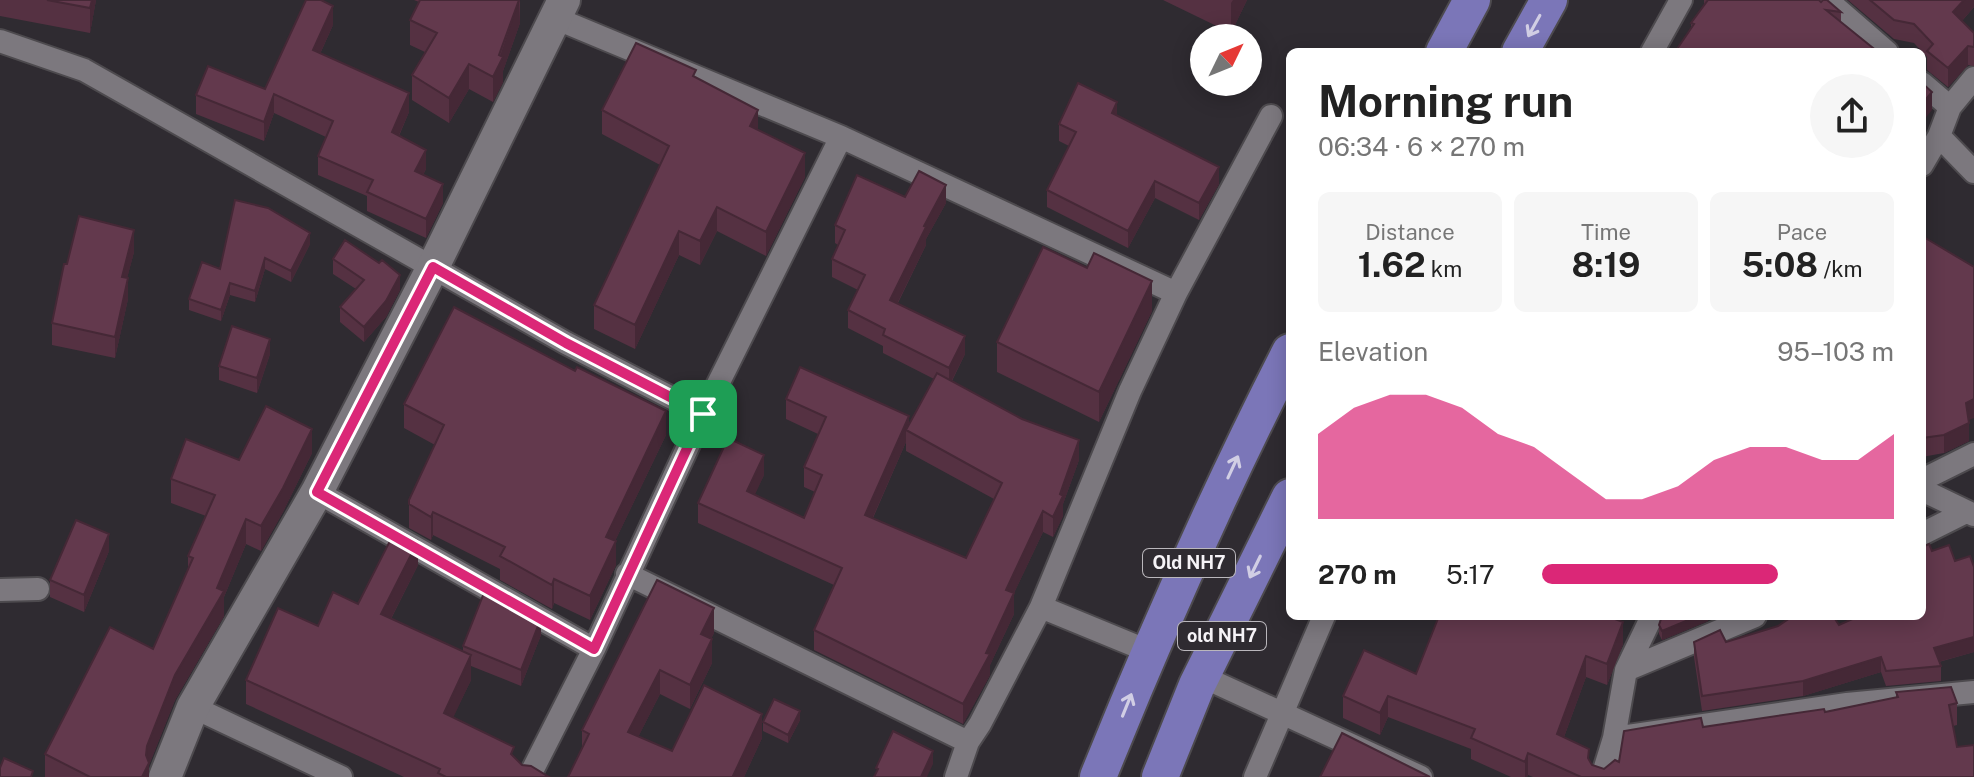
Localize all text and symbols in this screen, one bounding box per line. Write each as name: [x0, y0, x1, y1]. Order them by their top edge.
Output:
one-way arrow: [1526, 14, 1542, 37]
north arrow: [1190, 24, 1262, 96]
map controls: [1190, 24, 1262, 96]
button: share: [1810, 74, 1894, 158]
text: Morning run: [1318, 75, 1573, 127]
text: 06:34 · 6 × 270 m: [1318, 131, 1525, 162]
text: Distance: [1365, 219, 1455, 245]
text: Time: [1581, 219, 1631, 245]
text: Pace: [1777, 219, 1827, 245]
text: 1.62: [1358, 245, 1426, 285]
text: 8:19: [1572, 245, 1640, 285]
text: 5:08: [1741, 245, 1818, 285]
text: km: [1426, 256, 1462, 282]
text: /km: [1818, 256, 1863, 282]
text: Elevation: [1318, 336, 1428, 367]
text: 95–103 m: [1777, 336, 1894, 367]
pin: [669, 380, 737, 448]
icon: arrive: [681, 392, 725, 436]
one-way arrow: [1226, 456, 1241, 480]
road number: Old NH7: [1143, 549, 1235, 577]
one-way arrow: [1247, 555, 1263, 579]
text: 270 m: [1318, 559, 1396, 590]
text: 5:17: [1446, 559, 1495, 590]
road number: old NH7: [1178, 622, 1266, 650]
one-way arrow: [1121, 693, 1135, 718]

